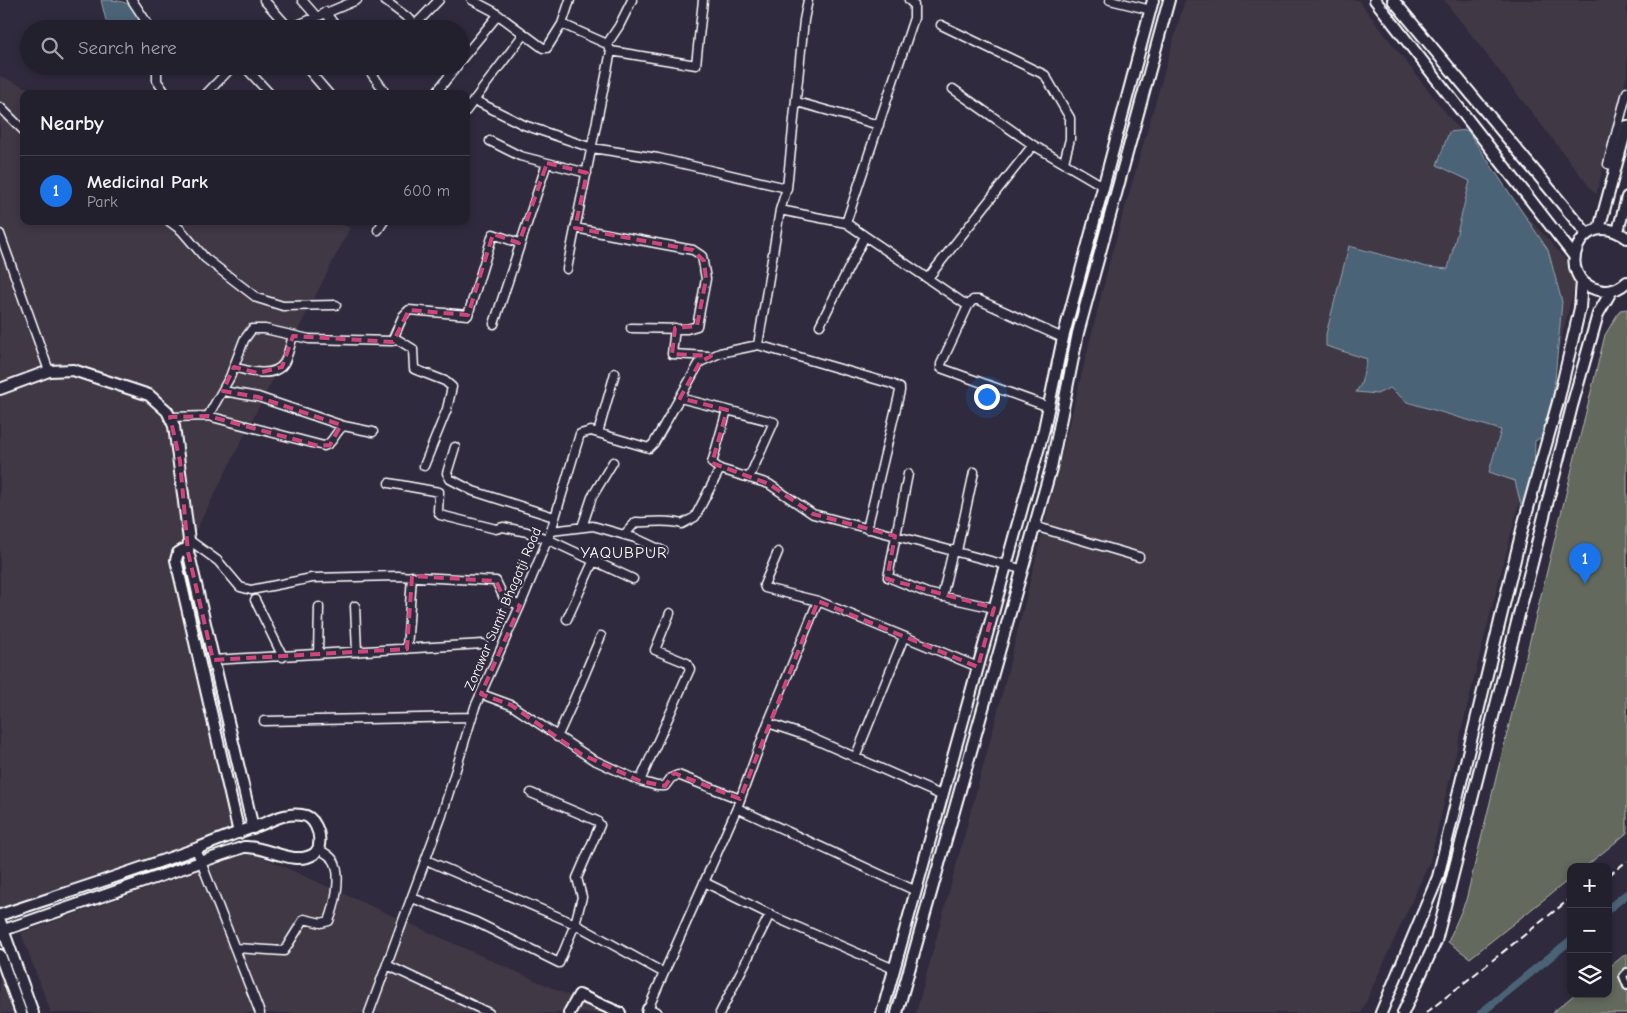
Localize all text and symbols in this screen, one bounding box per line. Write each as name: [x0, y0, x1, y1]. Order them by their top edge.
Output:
search box: [20, 20, 470, 75]
icon: search: [38, 34, 66, 62]
text: Search here: [78, 37, 177, 59]
text: Nearby: [40, 111, 104, 135]
text: Medicinal Park: [87, 171, 208, 193]
text: 1: [53, 182, 59, 200]
text: 600 m: [403, 182, 450, 200]
text: Park: [87, 193, 118, 211]
your location: [974, 384, 1000, 410]
street label: Zorawar Sumit Bhagatji Road: [461, 525, 545, 693]
pin: 1: [1569, 543, 1601, 584]
district label: YAQUBPUR: [580, 544, 668, 562]
map controls: [1567, 863, 1612, 998]
button: +: [1567, 863, 1612, 908]
button: −: [1567, 908, 1612, 953]
button: layers: [1567, 953, 1612, 998]

